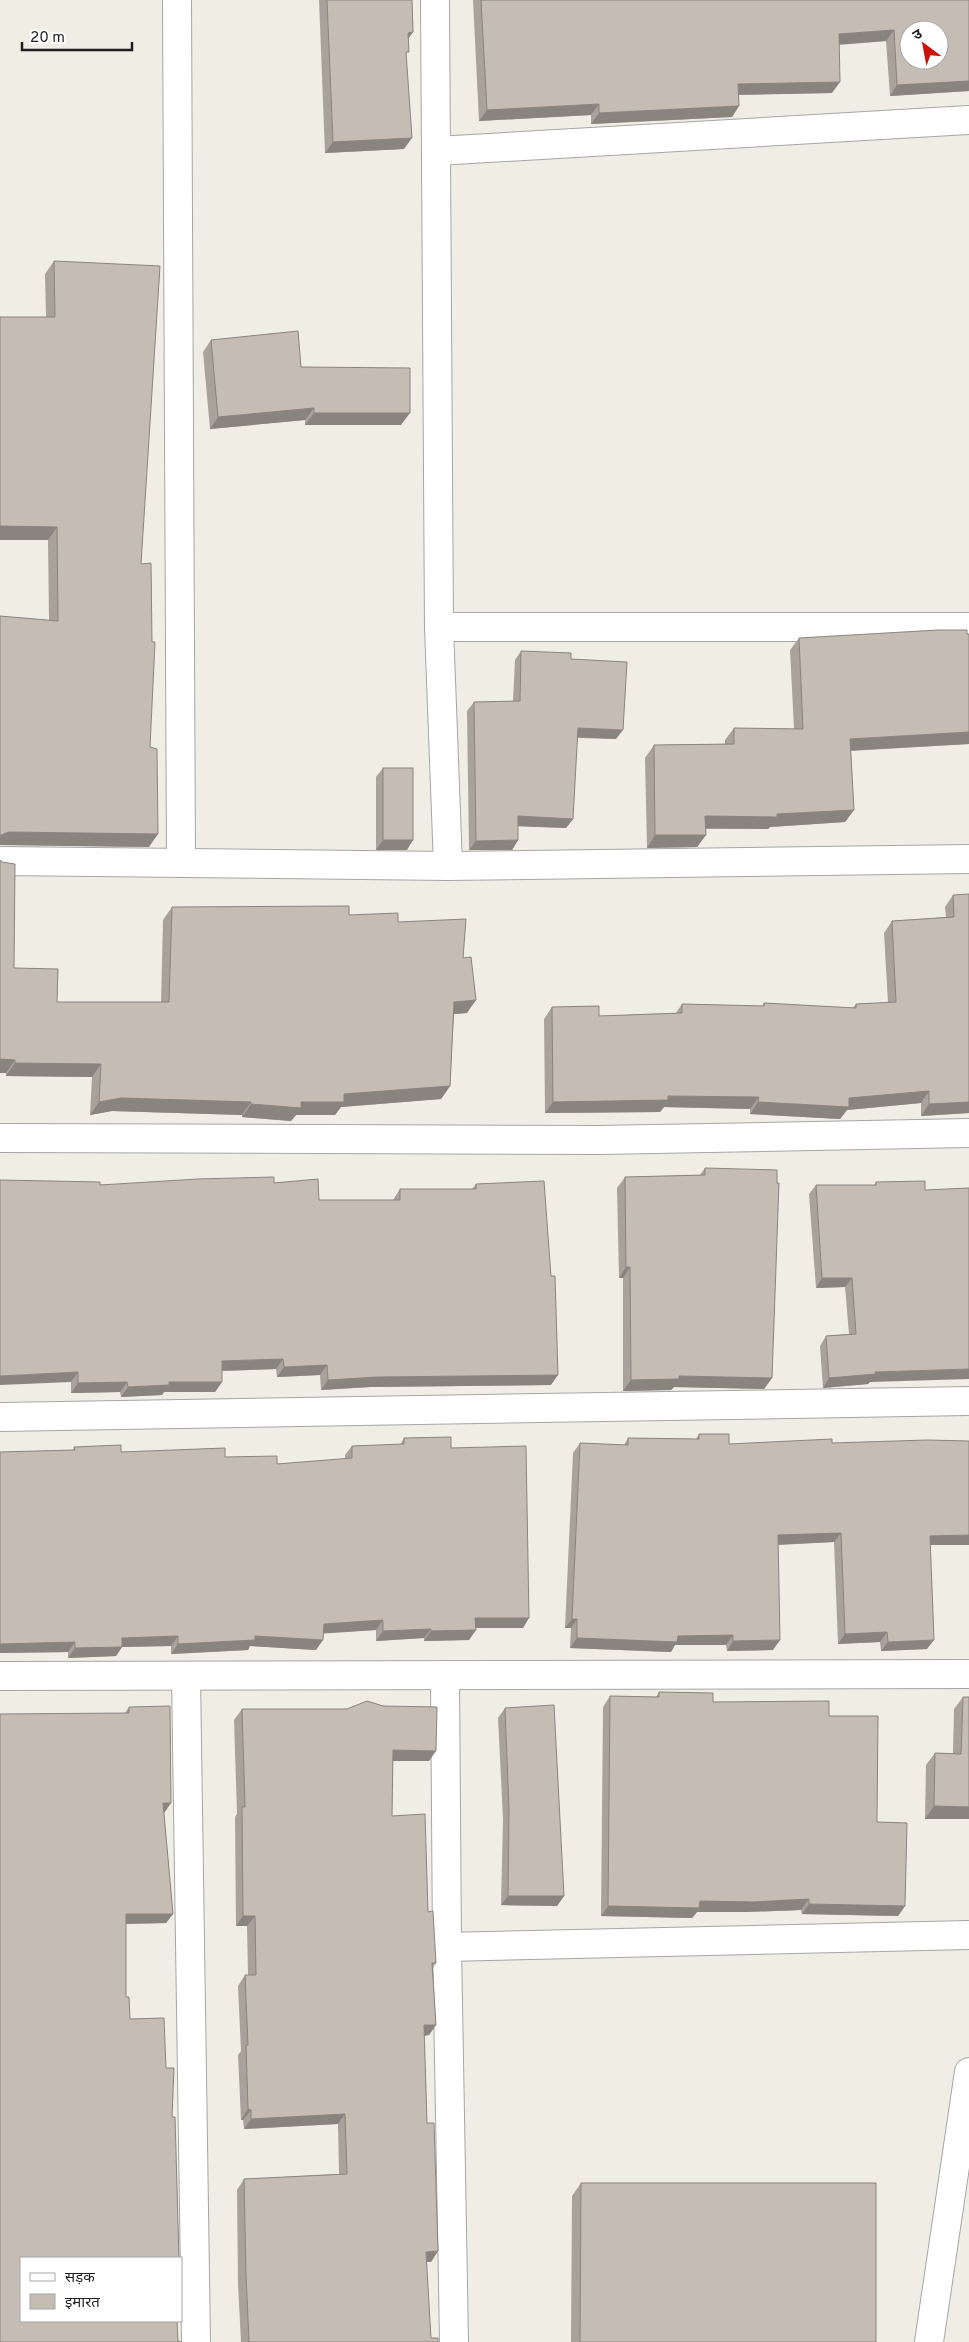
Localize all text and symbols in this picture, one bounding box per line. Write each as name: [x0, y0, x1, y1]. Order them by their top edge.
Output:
scale bar: [22, 20, 132, 52]
north arrow: [899, 20, 949, 70]
text: उ: [910, 25, 927, 45]
text: 20 m: [30, 29, 65, 48]
legend: [20, 2257, 182, 2322]
text: सड़क: [65, 2269, 95, 2288]
text: इमारत: [65, 2294, 100, 2313]

